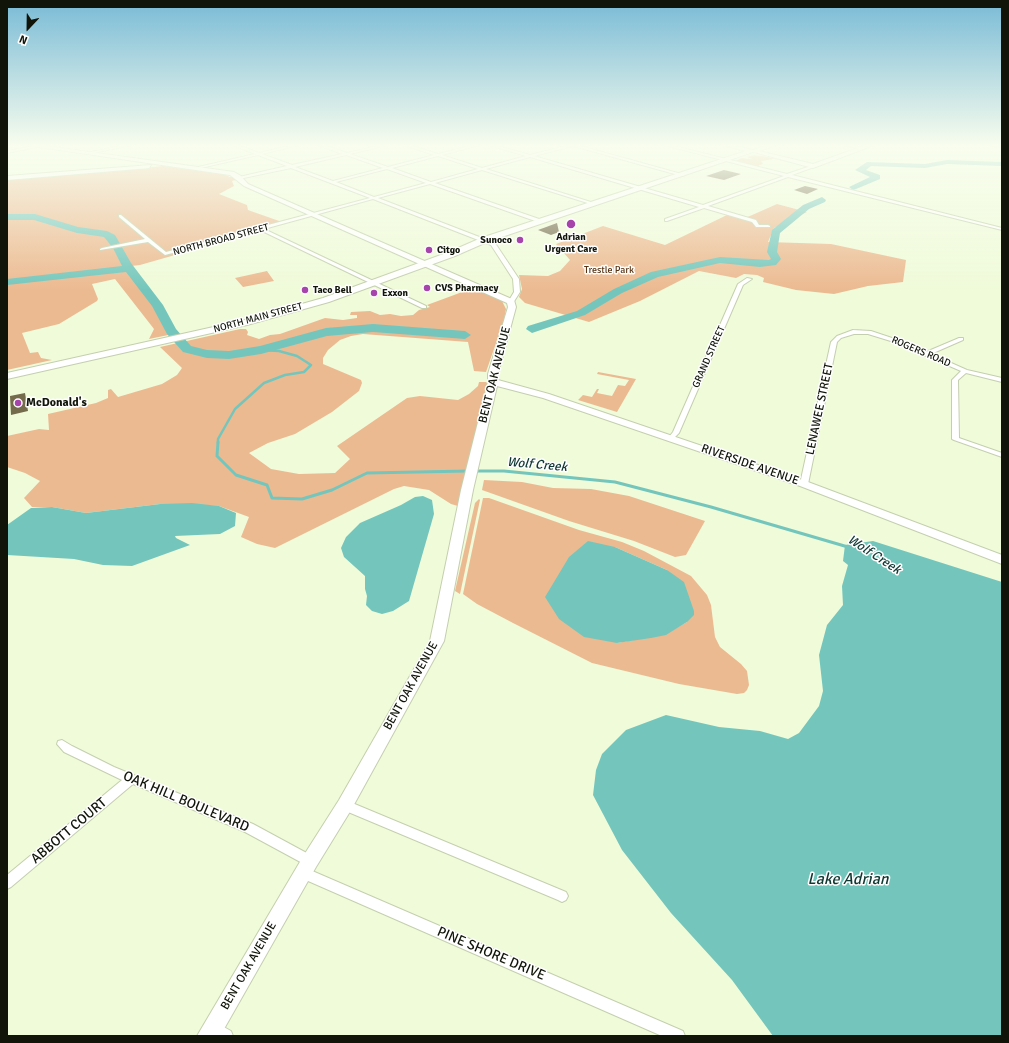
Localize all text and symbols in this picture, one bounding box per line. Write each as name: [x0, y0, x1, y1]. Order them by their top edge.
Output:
north arrow: [8, 8, 48, 48]
text: N: [17, 32, 29, 47]
marker: Adrian Urgent Care: [565, 218, 577, 230]
street label: NORTH BROAD STREET: [172, 221, 270, 259]
place label: Adrian Urgent Care: [545, 231, 597, 254]
place label: Sunoco: [480, 234, 512, 246]
marker: Sunoco: [515, 235, 525, 245]
place label: Citgo: [437, 244, 460, 256]
marker: Citgo: [424, 245, 434, 255]
park label: Trestle Park: [584, 264, 634, 276]
place label: CVS Pharmacy: [435, 282, 498, 294]
marker: CVS Pharmacy: [422, 283, 432, 293]
place label: Taco Bell: [313, 284, 352, 296]
marker: Taco Bell: [300, 285, 310, 295]
place label: Exxon: [382, 287, 408, 299]
marker: Exxon: [369, 288, 379, 298]
street label: NORTH MAIN STREET: [212, 300, 304, 336]
street label: GRAND STREET: [690, 324, 728, 390]
street label: BENT OAK AVENUE: [476, 325, 514, 425]
street label: ROGERS ROAD: [890, 334, 952, 370]
street label: LENAWEE STREET: [803, 362, 837, 456]
place label: McDonald's: [26, 396, 87, 410]
marker: McDonald's: [13, 398, 23, 408]
street label: RIVERSIDE AVENUE: [699, 442, 801, 488]
water label: Wolf Creek: [506, 455, 568, 475]
water label: Wolf Creek: [845, 532, 903, 578]
street label: BENT OAK AVENUE: [381, 639, 441, 733]
street label: OAK HILL BOULEVARD: [120, 768, 252, 836]
street label: ABBOTT COURT: [28, 794, 110, 868]
water label: Lake Adrian: [807, 870, 889, 890]
street label: BENT OAK AVENUE: [218, 920, 280, 1012]
street label: PINE SHORE DRIVE: [434, 924, 548, 984]

